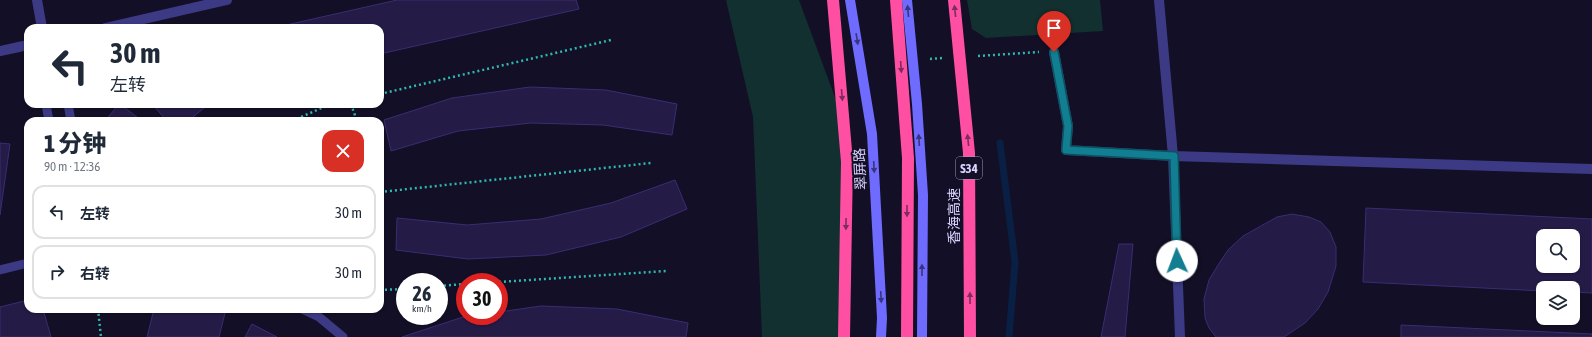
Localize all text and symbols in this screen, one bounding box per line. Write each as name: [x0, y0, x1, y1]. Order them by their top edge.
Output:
one-way arrow: [904, 5, 911, 17]
one-way arrow: [952, 5, 959, 17]
pin: [1037, 11, 1071, 52]
icon: arrive: [1043, 17, 1065, 39]
one-way arrow: [854, 32, 860, 45]
text: 30 m: [110, 37, 160, 69]
icon: left: [44, 40, 96, 92]
one-way arrow: [898, 61, 905, 73]
text: 左转: [110, 74, 146, 95]
one-way arrow: [838, 89, 845, 101]
text: 1 分钟: [44, 130, 107, 157]
button: close: [322, 130, 364, 172]
one-way arrow: [916, 133, 922, 146]
one-way arrow: [965, 134, 971, 146]
street label: 翠屏路: [851, 148, 869, 190]
road number: S34: [956, 157, 982, 179]
text: 90 m · 12:36: [44, 159, 100, 174]
one-way arrow: [870, 161, 877, 173]
street label: 香海高速: [946, 188, 962, 244]
icon: left: [46, 201, 68, 223]
text: 30 m: [335, 204, 362, 221]
text: 左转: [80, 205, 110, 222]
one-way arrow: [904, 205, 910, 218]
one-way arrow: [843, 218, 849, 231]
map controls: [1536, 229, 1580, 325]
button: search: [1536, 229, 1580, 273]
position arrow: [1156, 240, 1198, 282]
icon: right: [46, 261, 68, 283]
one-way arrow: [919, 263, 925, 276]
text: 30 m: [335, 264, 362, 281]
text: 右转: [80, 265, 110, 282]
speed limit sign: 30: [456, 273, 508, 325]
button: layers: [1536, 281, 1580, 325]
text: 26: [413, 282, 431, 305]
one-way arrow: [878, 291, 885, 303]
one-way arrow: [967, 291, 973, 304]
text: km/h: [412, 303, 432, 314]

